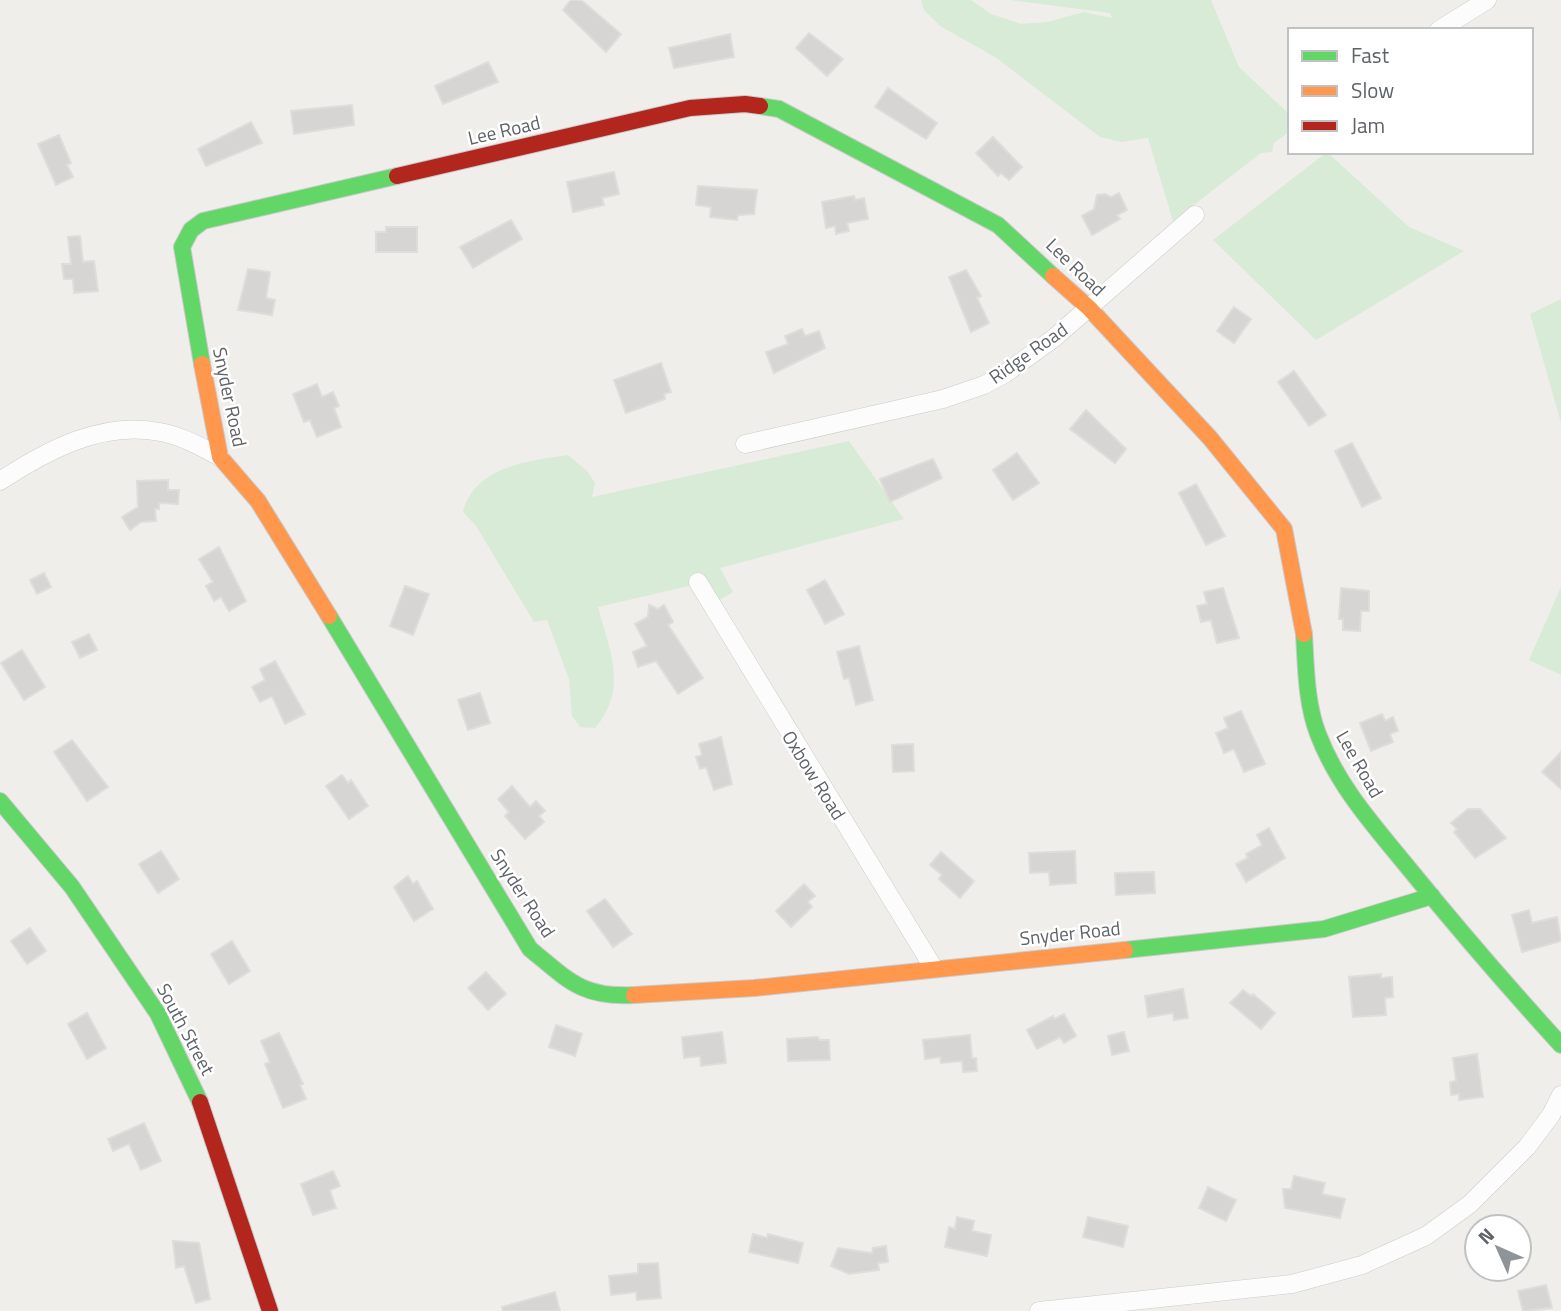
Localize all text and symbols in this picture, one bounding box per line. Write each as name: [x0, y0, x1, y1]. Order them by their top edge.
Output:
legend: [1288, 28, 1533, 154]
text: Fast: [1351, 39, 1390, 71]
text: Slow: [1351, 74, 1394, 106]
street label: Lee Road: [465, 107, 543, 152]
text: Jam: [1351, 109, 1385, 141]
street label: Lee Road: [1040, 231, 1113, 303]
street label: Ridge Road: [982, 315, 1073, 390]
street label: Snyder Road: [206, 345, 255, 449]
street label: Oxbow Road: [775, 724, 853, 825]
street label: Lee Road: [1329, 725, 1391, 803]
street label: Snyder Road: [484, 843, 563, 943]
street label: Snyder Road: [1018, 913, 1122, 952]
street label: South Street: [150, 978, 223, 1080]
north arrow: [1463, 1213, 1533, 1283]
text: N: [1471, 1221, 1501, 1251]

